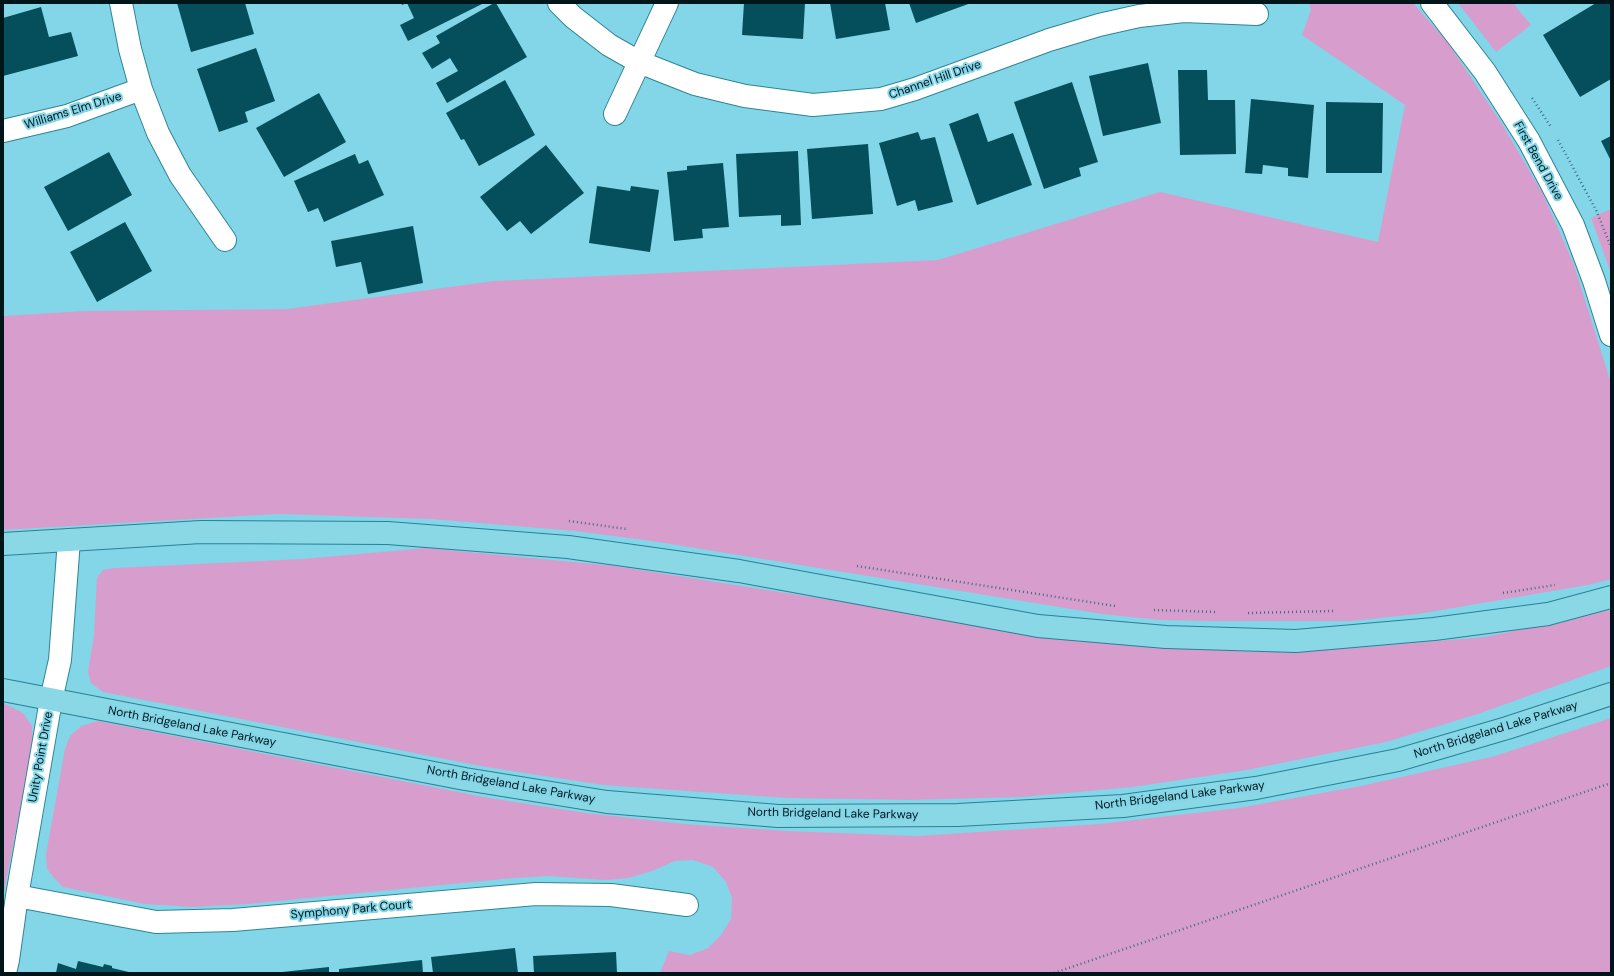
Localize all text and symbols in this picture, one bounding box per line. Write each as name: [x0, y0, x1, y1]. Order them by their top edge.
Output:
street label: Channel Hill Drive: [887, 57, 983, 103]
street label: Williams Elm Drive: [23, 89, 123, 133]
street label: First Bend Drive: [1511, 119, 1565, 203]
street label: North Bridgeland Lake Parkway: [1412, 698, 1580, 762]
street label: North Bridgeland Lake Parkway: [107, 704, 277, 750]
street label: Unity Point Drive: [26, 710, 56, 804]
street label: North Bridgeland Lake Parkway: [426, 763, 596, 807]
street label: North Bridgeland Lake Parkway: [1094, 778, 1266, 814]
street label: North Bridgeland Lake Parkway: [747, 805, 919, 823]
street label: Symphony Park Court: [290, 898, 412, 922]

